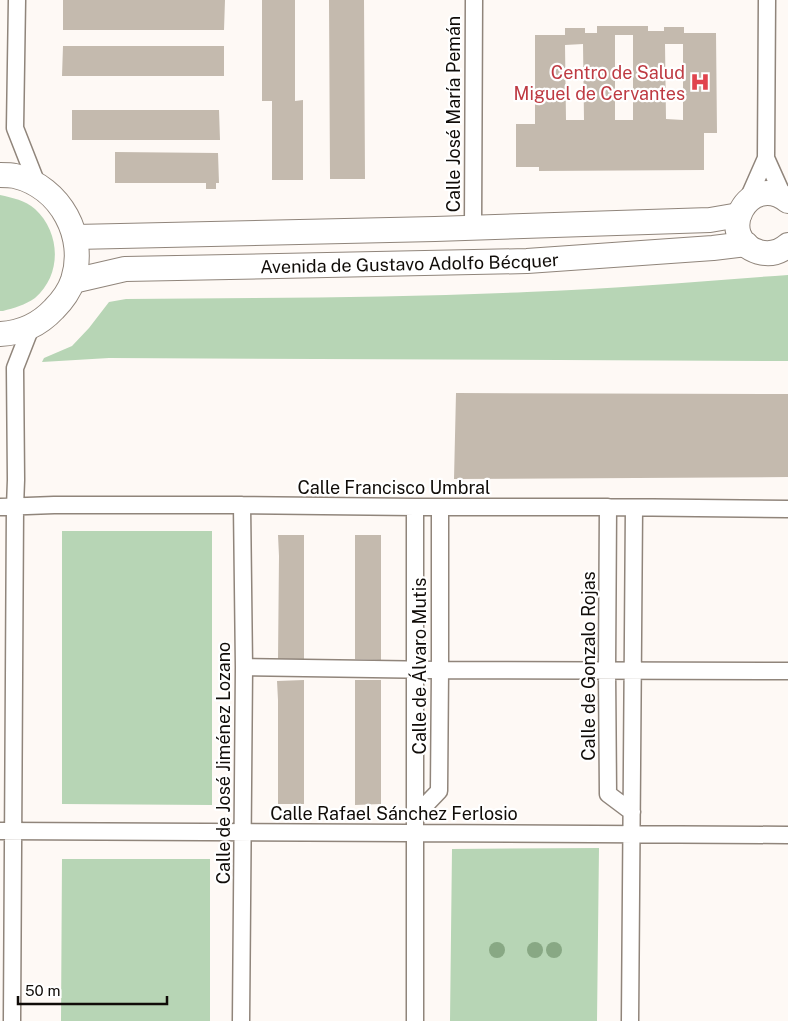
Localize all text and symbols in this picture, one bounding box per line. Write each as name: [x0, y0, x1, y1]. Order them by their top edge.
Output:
street label: Calle José María Pemán: [443, 16, 464, 212]
place label: Centro de Salud Miguel de Cervantes: [514, 62, 685, 104]
hospital icon: Centro de Salud Miguel de Cervantes: [689, 71, 711, 93]
street label: Avenida de Gustavo Adolfo Bécquer: [260, 248, 560, 277]
street label: Calle Francisco Umbral: [297, 477, 491, 498]
street label: Calle de Gonzalo Rojas: [578, 571, 599, 761]
street label: Calle de Álvaro Mutis: [408, 578, 430, 754]
street label: Calle de José Jiménez Lozano: [213, 642, 234, 884]
street label: Calle Rafael Sánchez Ferlosio: [270, 803, 518, 824]
scale bar: [18, 974, 166, 1006]
text: 50 m: [25, 982, 60, 999]

